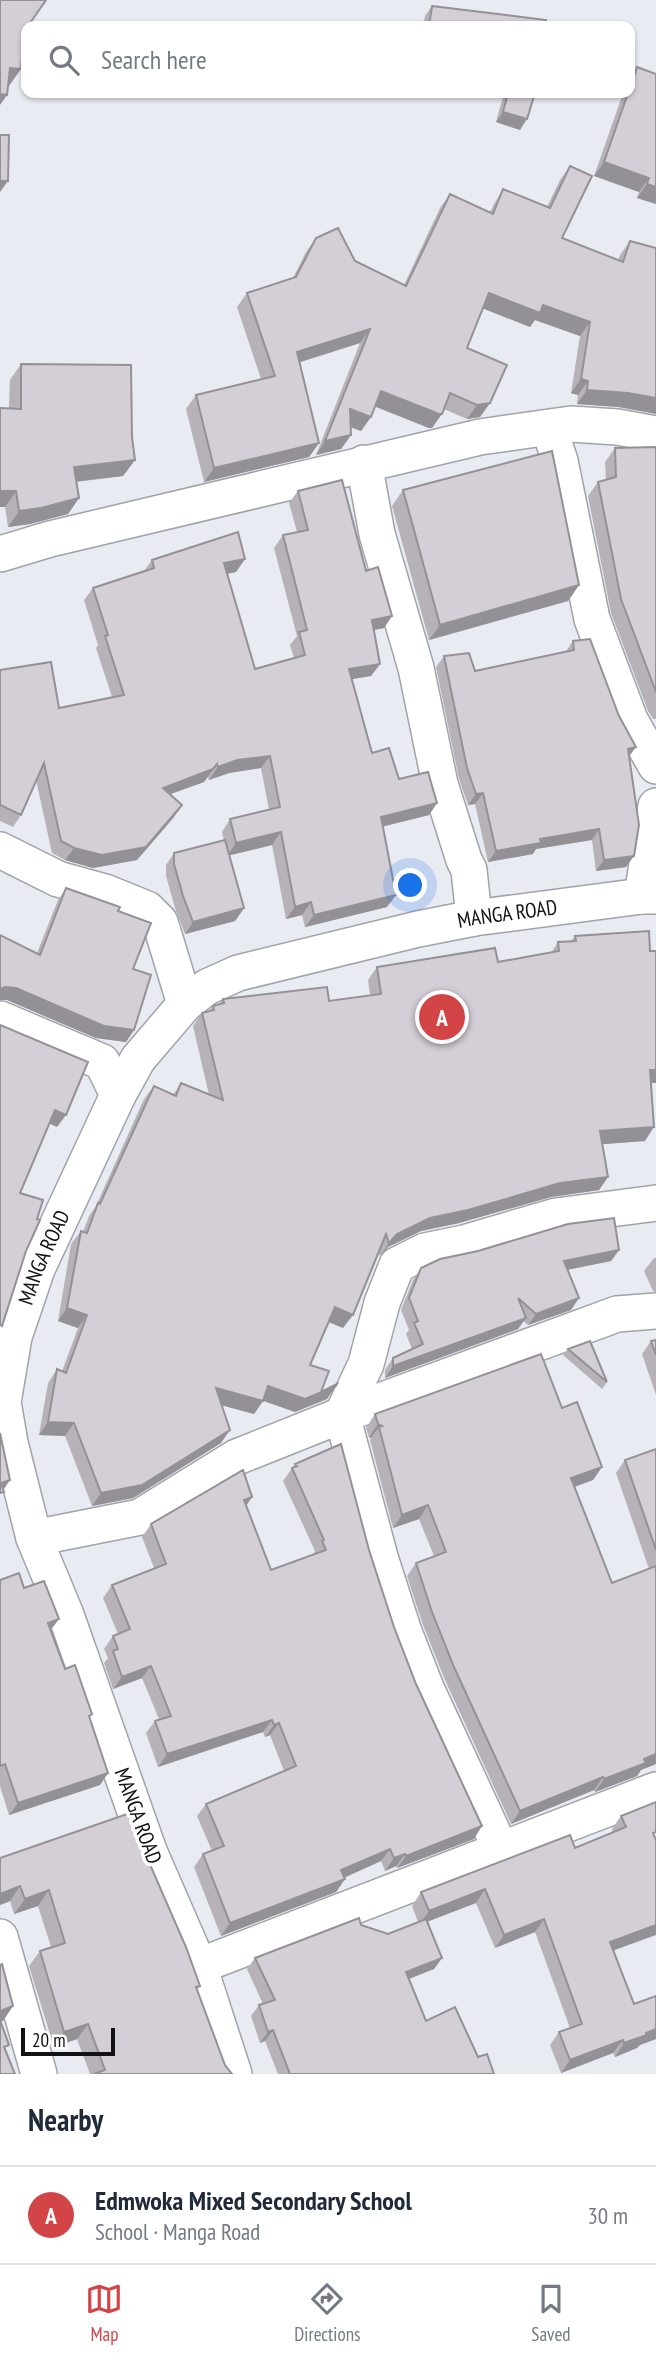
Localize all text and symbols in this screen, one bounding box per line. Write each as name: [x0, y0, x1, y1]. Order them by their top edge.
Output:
search box: [21, 21, 635, 98]
icon: search: [45, 41, 83, 79]
text: Search here: [101, 43, 207, 76]
your location: [393, 868, 427, 902]
street label: MANGA ROAD: [455, 893, 559, 934]
pin: A: [419, 991, 465, 1043]
street label: MANGA ROAD: [12, 1206, 76, 1308]
street label: MANGA ROAD: [109, 1764, 168, 1868]
scale bar: [21, 2025, 116, 2057]
text: 20 m: [32, 2028, 66, 2052]
text: Nearby: [28, 2100, 103, 2139]
text: Edmwoka Mixed Secondary School: [95, 2184, 412, 2217]
text: A: [45, 2201, 57, 2230]
text: 30 m: [587, 2201, 628, 2230]
text: School · Manga Road: [95, 2217, 260, 2246]
tab: Map: [85, 2280, 123, 2346]
tab: Directions: [294, 2280, 360, 2346]
tab: Saved: [531, 2280, 571, 2346]

